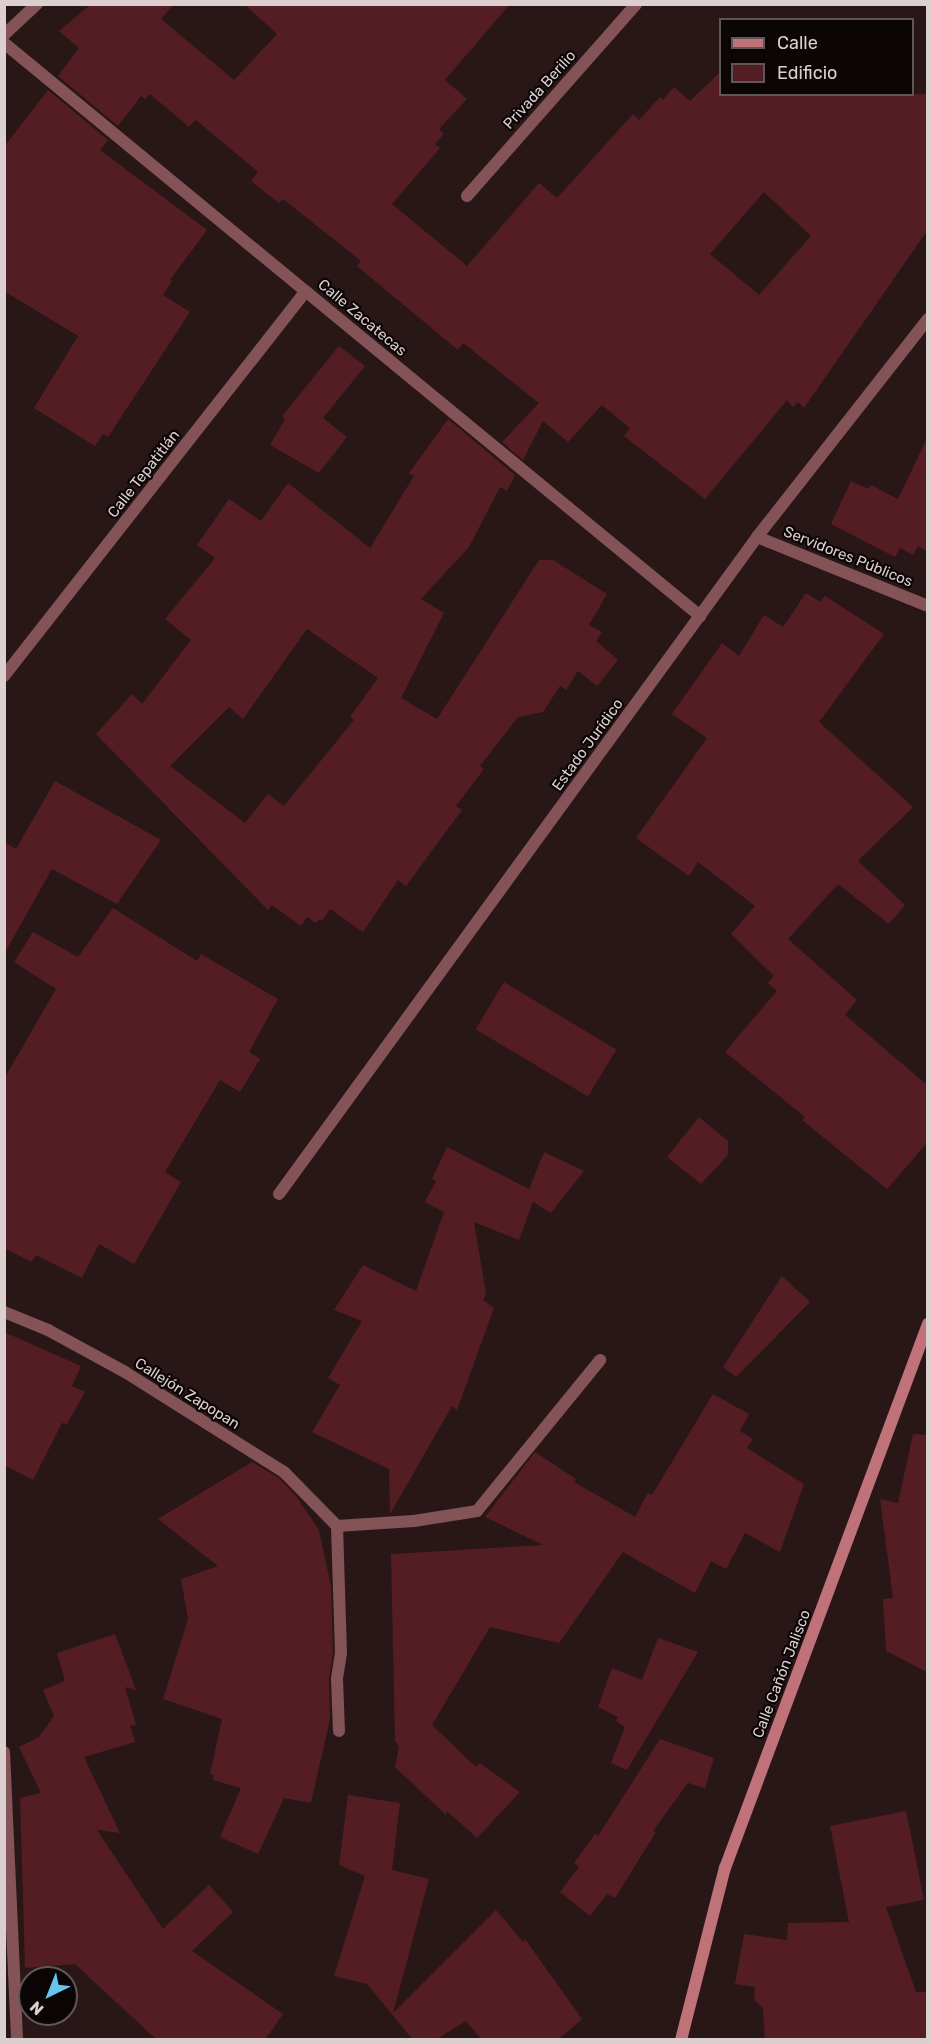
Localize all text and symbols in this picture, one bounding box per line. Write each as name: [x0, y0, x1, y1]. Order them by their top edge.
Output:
legend: [719, 18, 914, 96]
text: Calle: [777, 32, 818, 54]
street label: Privada Berilio: [500, 47, 580, 133]
text: Edificio: [777, 62, 837, 84]
street label: Calle Zacatecas: [314, 276, 410, 360]
street label: Calle Tepatitlán: [104, 426, 184, 522]
street label: Servidores Públicos: [781, 523, 915, 591]
street label: Estado Jurídico: [549, 695, 627, 795]
street label: Callejón Zapopan: [131, 1354, 243, 1434]
street label: Calle Cañón Jalisco: [749, 1607, 815, 1741]
north arrow: [18, 1966, 78, 2026]
text: N: [26, 1997, 47, 2019]

